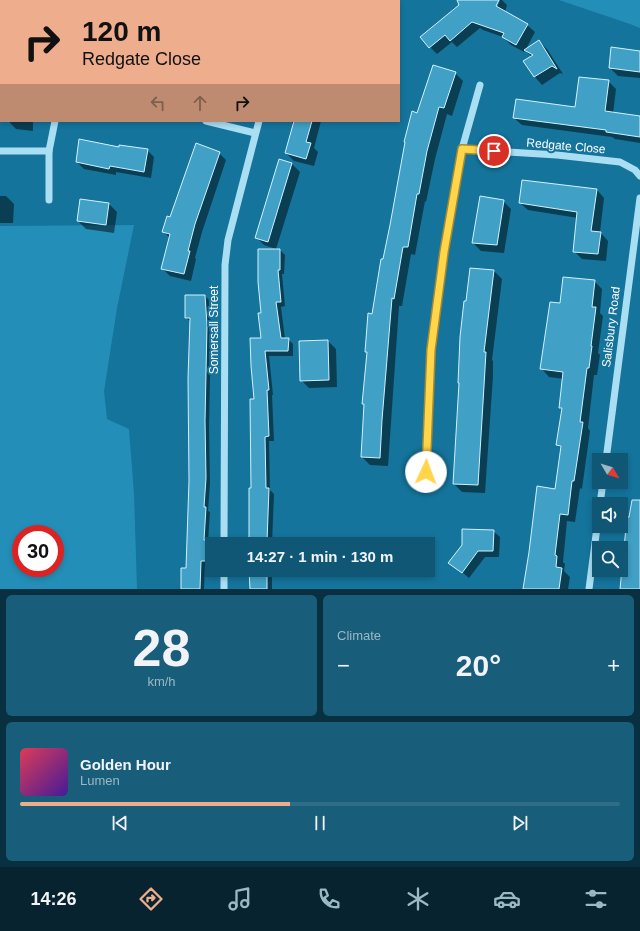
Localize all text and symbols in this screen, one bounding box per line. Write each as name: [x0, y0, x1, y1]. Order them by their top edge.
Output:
icon: right: [16, 16, 68, 68]
text: 120 m: [82, 16, 161, 47]
text: Redgate Close: [82, 49, 201, 69]
icon: left: [147, 92, 169, 114]
icon: ahead: [189, 92, 211, 114]
icon: right: [231, 92, 253, 114]
pin: [477, 134, 511, 168]
street label: Redgate Close: [526, 136, 606, 156]
icon: arrive: [483, 140, 505, 162]
street label: Somersall Street: [207, 285, 221, 374]
street label: Salisbury Road: [599, 286, 623, 368]
position arrow: [405, 451, 447, 493]
north arrow: [592, 453, 628, 489]
map controls: [592, 453, 628, 577]
button: sound: [592, 497, 628, 533]
speed limit sign: 30: [12, 525, 64, 577]
button: search: [592, 541, 628, 577]
text: 14:27 · 1 min · 130 m: [247, 548, 393, 565]
text: 28: [133, 619, 190, 677]
text: Climate: [337, 628, 381, 643]
text: 20°: [456, 649, 501, 682]
text: −: [337, 653, 350, 678]
text: +: [607, 653, 620, 678]
text: km/h: [147, 674, 176, 689]
text: Golden Hour: [80, 756, 171, 773]
text: Lumen: [80, 773, 120, 788]
icon: previous: [109, 812, 131, 834]
icon: pause: [309, 812, 331, 834]
icon: next: [509, 812, 531, 834]
icon: directions: [137, 885, 165, 913]
icon: music: [226, 885, 254, 913]
icon: phone: [315, 885, 343, 913]
icon: climate: [404, 885, 432, 913]
icon: car: [493, 885, 521, 913]
icon: filters: [582, 885, 610, 913]
text: 14:26: [30, 889, 76, 909]

